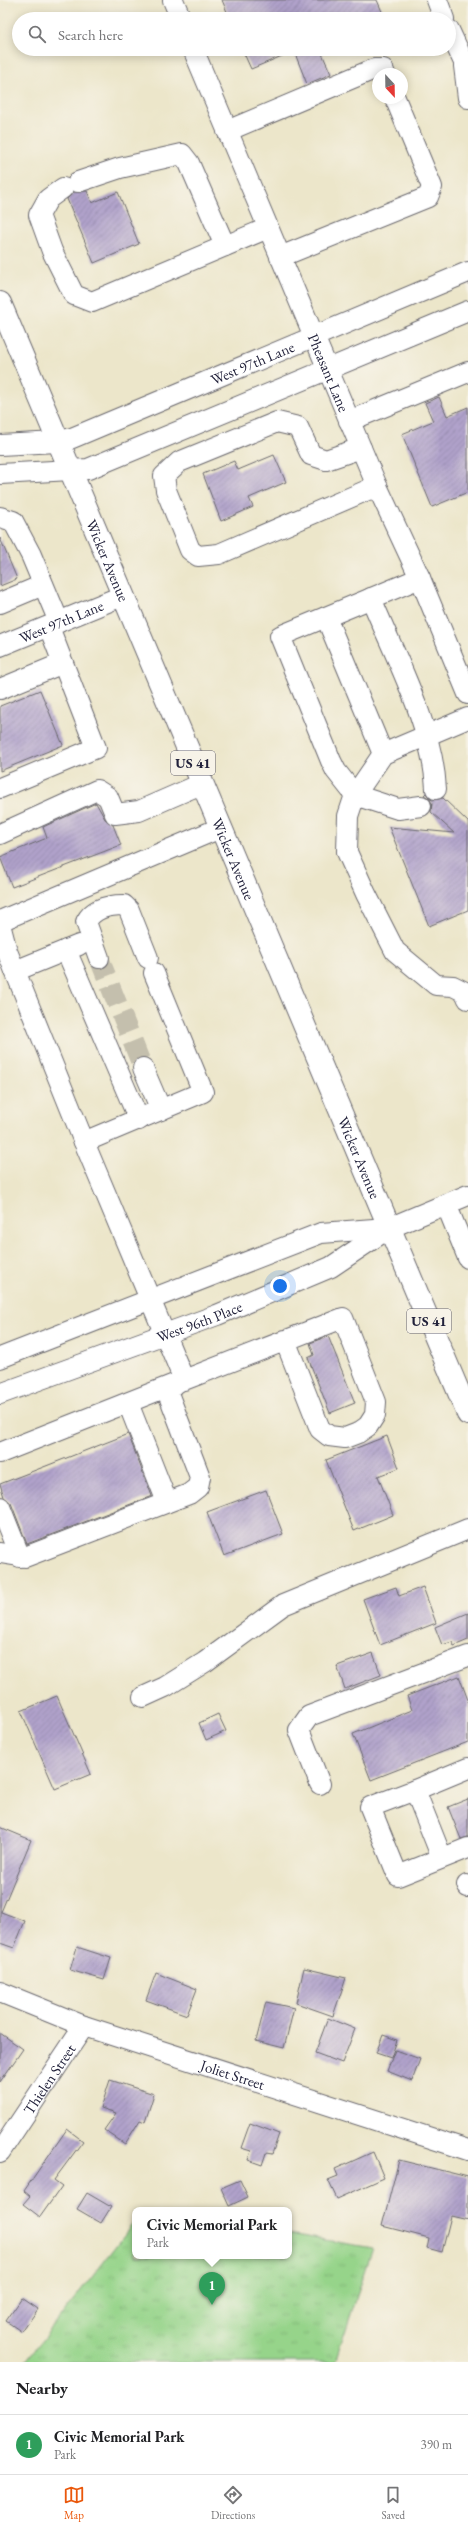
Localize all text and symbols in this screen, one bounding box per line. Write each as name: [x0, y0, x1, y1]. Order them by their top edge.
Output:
search box: [12, 12, 456, 56]
icon: search: [26, 23, 48, 45]
text: Search here: [58, 25, 123, 44]
north arrow: [372, 68, 408, 104]
street label: Pheasant Lane: [304, 331, 354, 415]
street label: West 97th Lane: [207, 336, 297, 388]
street label: Wicker Avenue: [83, 516, 134, 604]
street label: West 97th Lane: [16, 595, 106, 647]
road number: US 41: [171, 751, 215, 775]
street label: Wicker Avenue: [208, 815, 260, 903]
street label: Wicker Avenue: [334, 1113, 386, 1201]
your location: [270, 1276, 290, 1296]
street label: West 96th Place: [154, 1296, 245, 1346]
road number: US 41: [407, 1309, 451, 1333]
street label: Thielen Street: [19, 2040, 79, 2118]
street label: Joliet Street: [196, 2054, 268, 2093]
popup: [132, 2207, 292, 2259]
text: Civic Memorial Park: [147, 2215, 277, 2234]
text: Park: [147, 2234, 169, 2251]
pin: 1: [199, 2272, 225, 2305]
text: Nearby: [16, 2377, 68, 2399]
text: Civic Memorial Park: [54, 2427, 185, 2446]
text: 1: [26, 2436, 32, 2453]
text: 390 m: [421, 2436, 452, 2453]
text: Park: [54, 2446, 76, 2463]
tab: Map: [63, 2484, 85, 2522]
tab: Directions: [211, 2484, 255, 2522]
tab: Saved: [381, 2484, 405, 2522]

